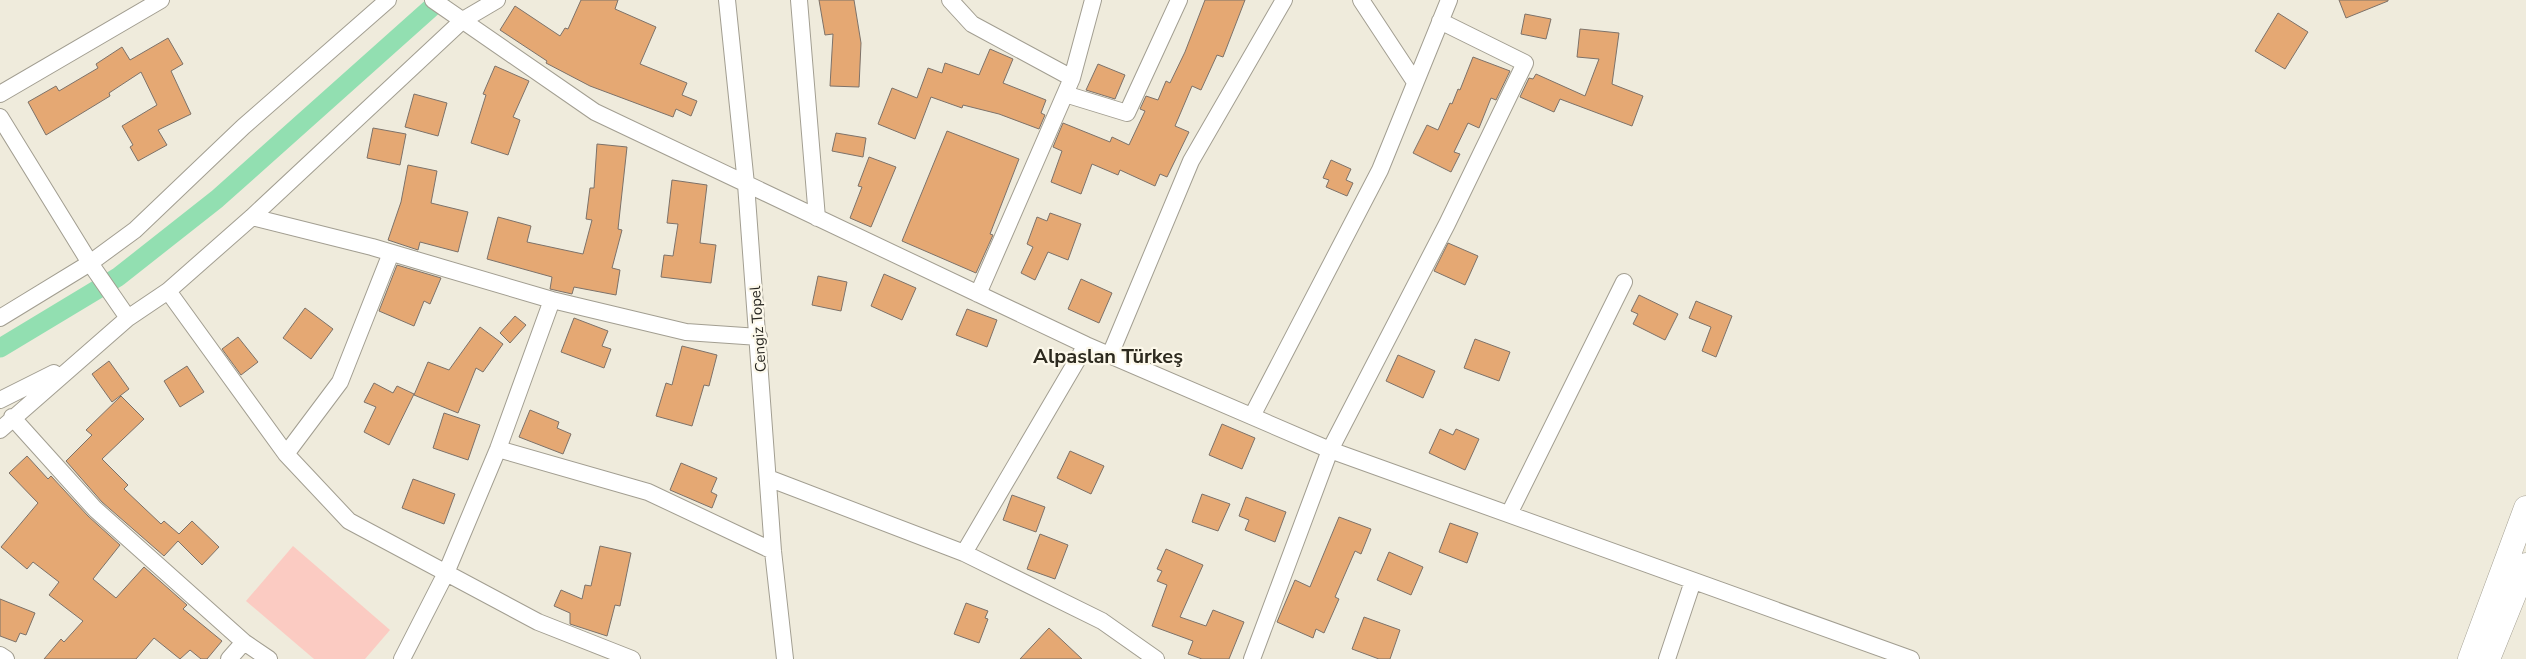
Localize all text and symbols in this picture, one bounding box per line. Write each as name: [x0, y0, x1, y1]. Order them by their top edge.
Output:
street label: Cengiz Topel: [745, 285, 771, 373]
district label: Alpaslan Türkeş: [1033, 343, 1183, 370]

